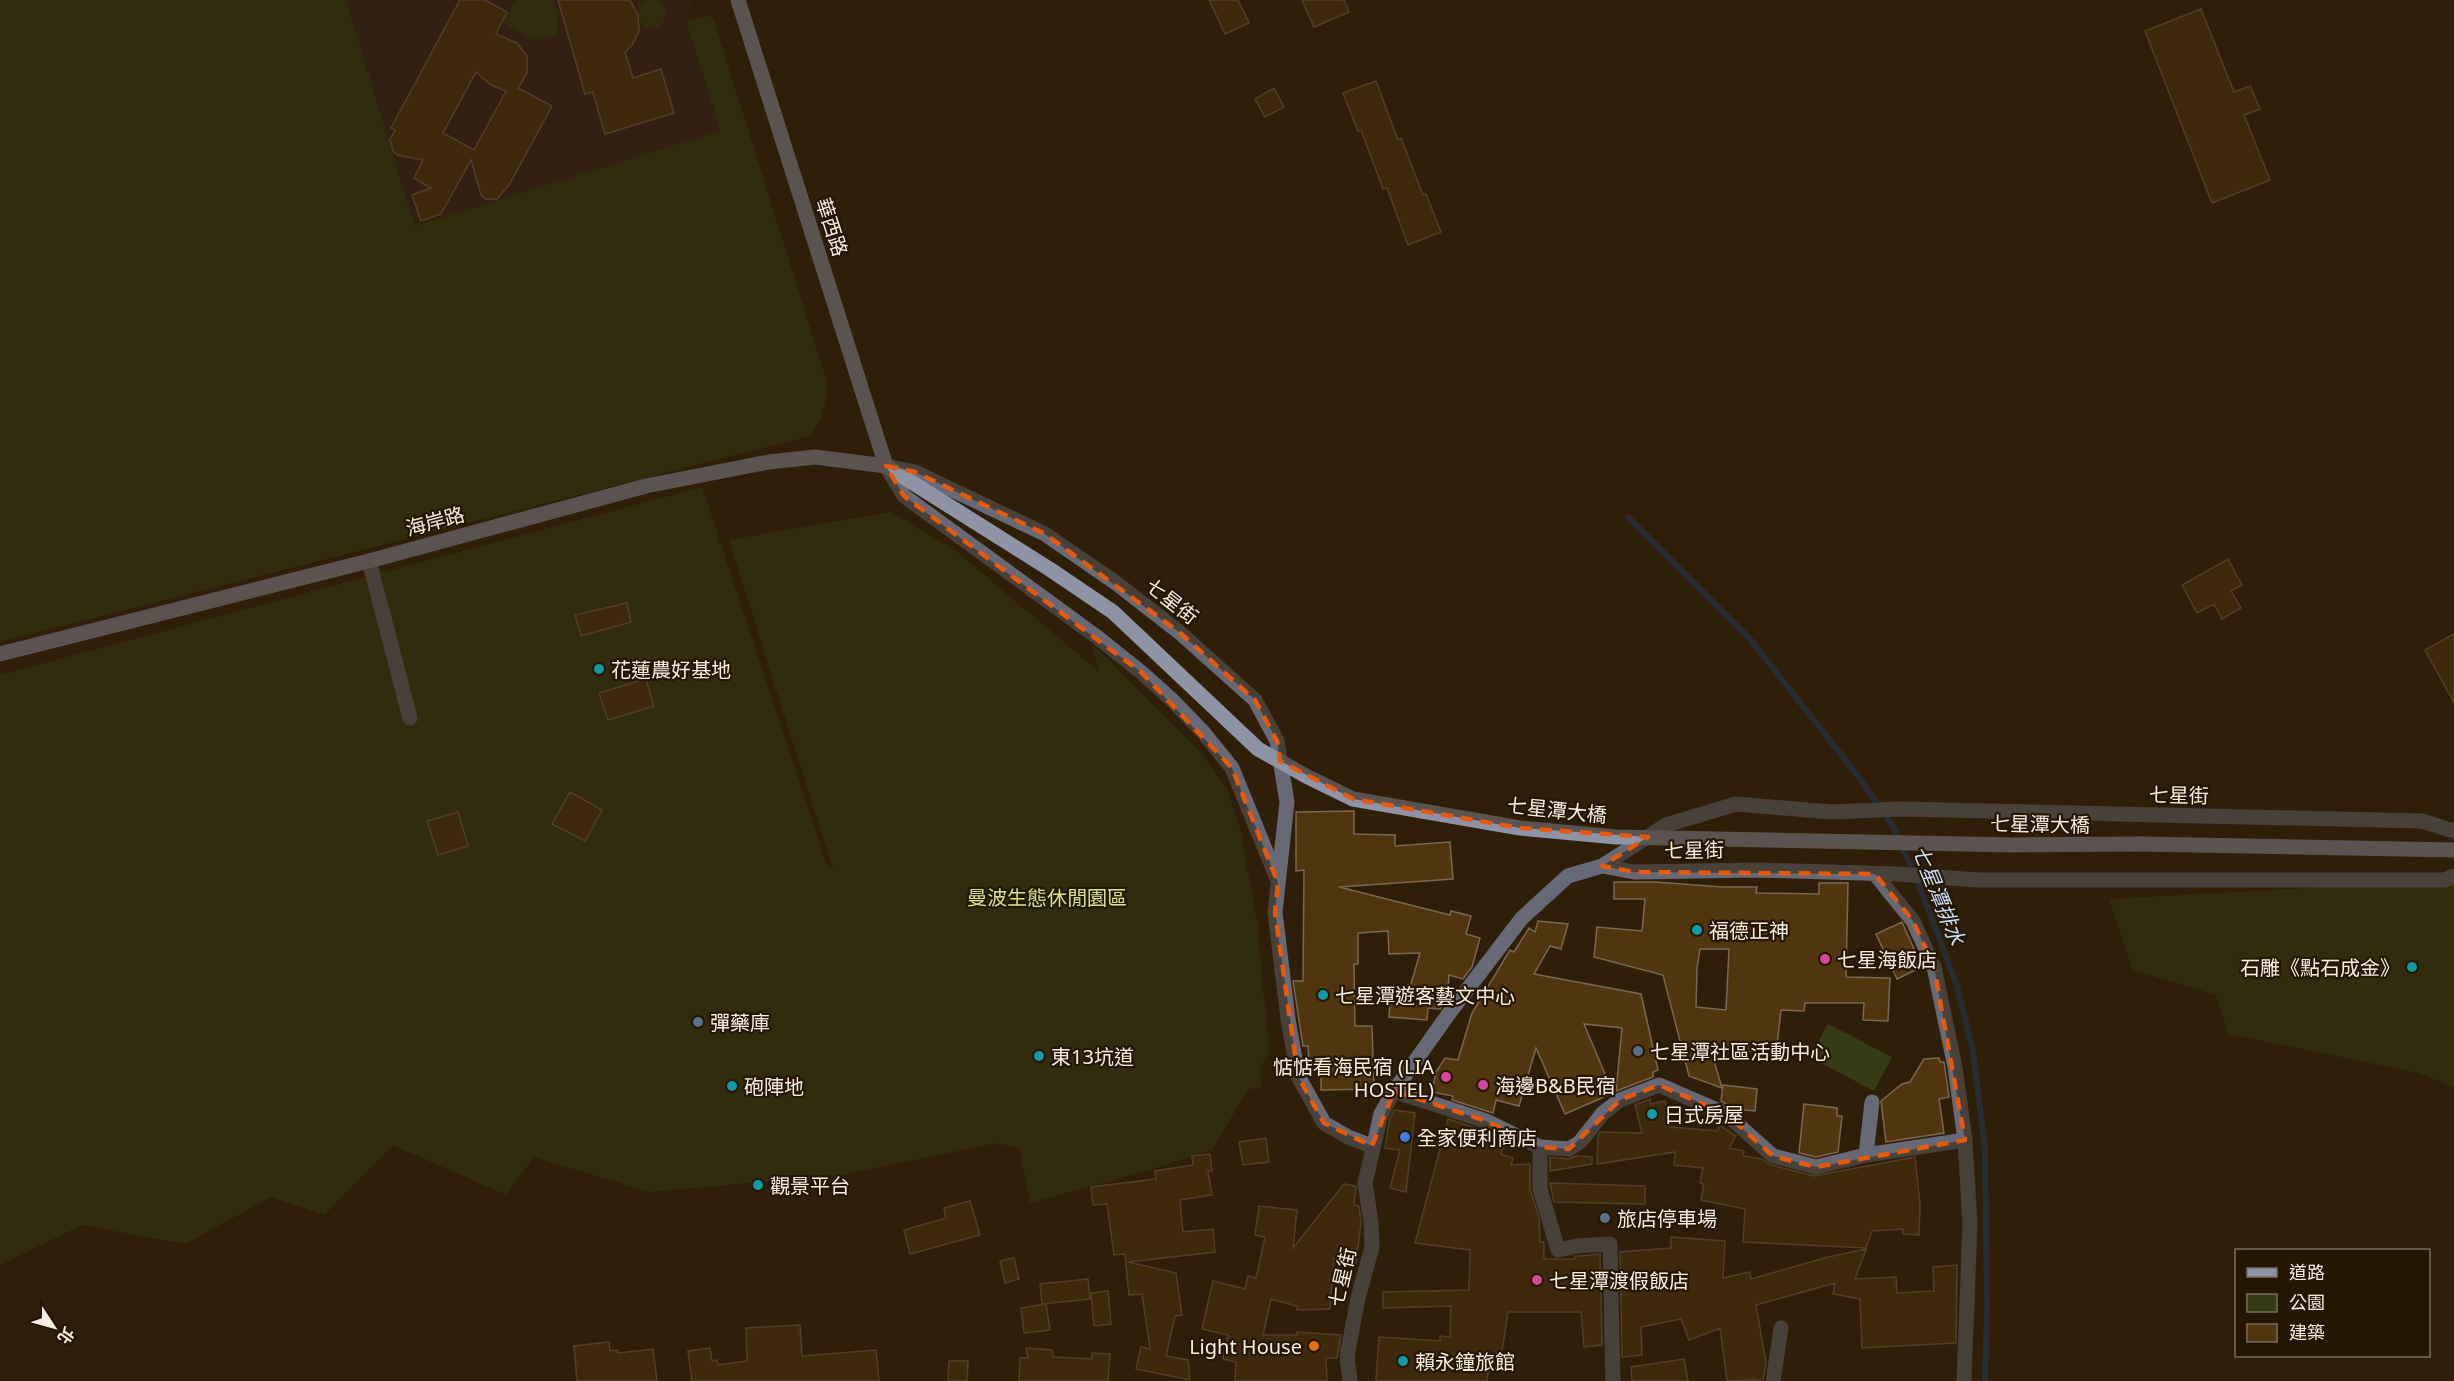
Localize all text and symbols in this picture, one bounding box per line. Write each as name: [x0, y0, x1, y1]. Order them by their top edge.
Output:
street label: 華西路: [810, 194, 854, 260]
street label: 海岸路: [403, 500, 467, 542]
street label: 七星街: [1140, 572, 1204, 630]
place label: 花蓮農好基地: [611, 656, 731, 683]
marker: 花蓮農好基地: [592, 662, 606, 676]
street label: 七星街: [2149, 781, 2209, 809]
street label: 七星潭大橋: [1506, 791, 1608, 829]
street label: 七星潭大橋: [1990, 810, 2090, 838]
street label: 七星街: [1664, 836, 1724, 864]
water label: 七星潭排水: [1906, 841, 1972, 950]
park label: 曼波生態休閒園區: [967, 884, 1127, 911]
place label: 福德正神: [1709, 917, 1789, 944]
marker: 福德正神: [1690, 923, 1704, 937]
place label: 七星海飯店: [1837, 946, 1937, 973]
marker: 七星海飯店: [1818, 952, 1832, 966]
place label: 石雕《點石成金》: [2240, 954, 2400, 981]
marker: 石雕《點石成金》: [2405, 960, 2419, 974]
place label: 七星潭遊客藝文中心: [1335, 982, 1515, 1009]
marker: 七星潭遊客藝文中心: [1316, 988, 1330, 1002]
place label: 彈藥庫: [710, 1009, 770, 1036]
marker: 彈藥庫: [691, 1015, 705, 1029]
place label: 七星潭社區活動中心: [1650, 1038, 1830, 1065]
place label: 東13坑道: [1051, 1043, 1134, 1070]
marker: 七星潭社區活動中心: [1631, 1044, 1645, 1058]
marker: 東13坑道: [1032, 1049, 1046, 1063]
place label: 惦惦看海民宿 (LIA HOSTEL): [1273, 1053, 1434, 1103]
marker: 惦惦看海民宿 (LIA HOSTEL): [1439, 1070, 1453, 1084]
place label: 海邊B&B民宿: [1495, 1072, 1616, 1099]
place label: 砲陣地: [744, 1073, 804, 1100]
marker: 海邊B&B民宿: [1476, 1078, 1490, 1092]
marker: 砲陣地: [725, 1079, 739, 1093]
place label: 日式房屋: [1664, 1101, 1744, 1128]
marker: 日式房屋: [1645, 1107, 1659, 1121]
place label: 全家便利商店: [1417, 1124, 1537, 1151]
marker: 全家便利商店: [1398, 1130, 1412, 1144]
place label: 觀景平台: [770, 1172, 850, 1199]
marker: 觀景平台: [751, 1178, 765, 1192]
place label: 旅店停車場: [1617, 1205, 1717, 1232]
marker: 旅店停車場: [1598, 1211, 1612, 1225]
street label: 七星街: [1322, 1245, 1362, 1309]
legend: [2235, 1249, 2430, 1357]
text: 道路: [2289, 1260, 2325, 1284]
place label: 七星潭渡假飯店: [1549, 1267, 1689, 1294]
marker: 七星潭渡假飯店: [1530, 1273, 1544, 1287]
text: 公園: [2289, 1290, 2325, 1314]
north arrow: [24, 1297, 84, 1357]
text: 建築: [2289, 1320, 2325, 1344]
text: 北: [53, 1323, 80, 1349]
place label: Light House: [1189, 1333, 1302, 1360]
marker: Light House: [1307, 1339, 1321, 1353]
place label: 賴永鐘旅館: [1415, 1348, 1515, 1375]
marker: 賴永鐘旅館: [1396, 1354, 1410, 1368]

